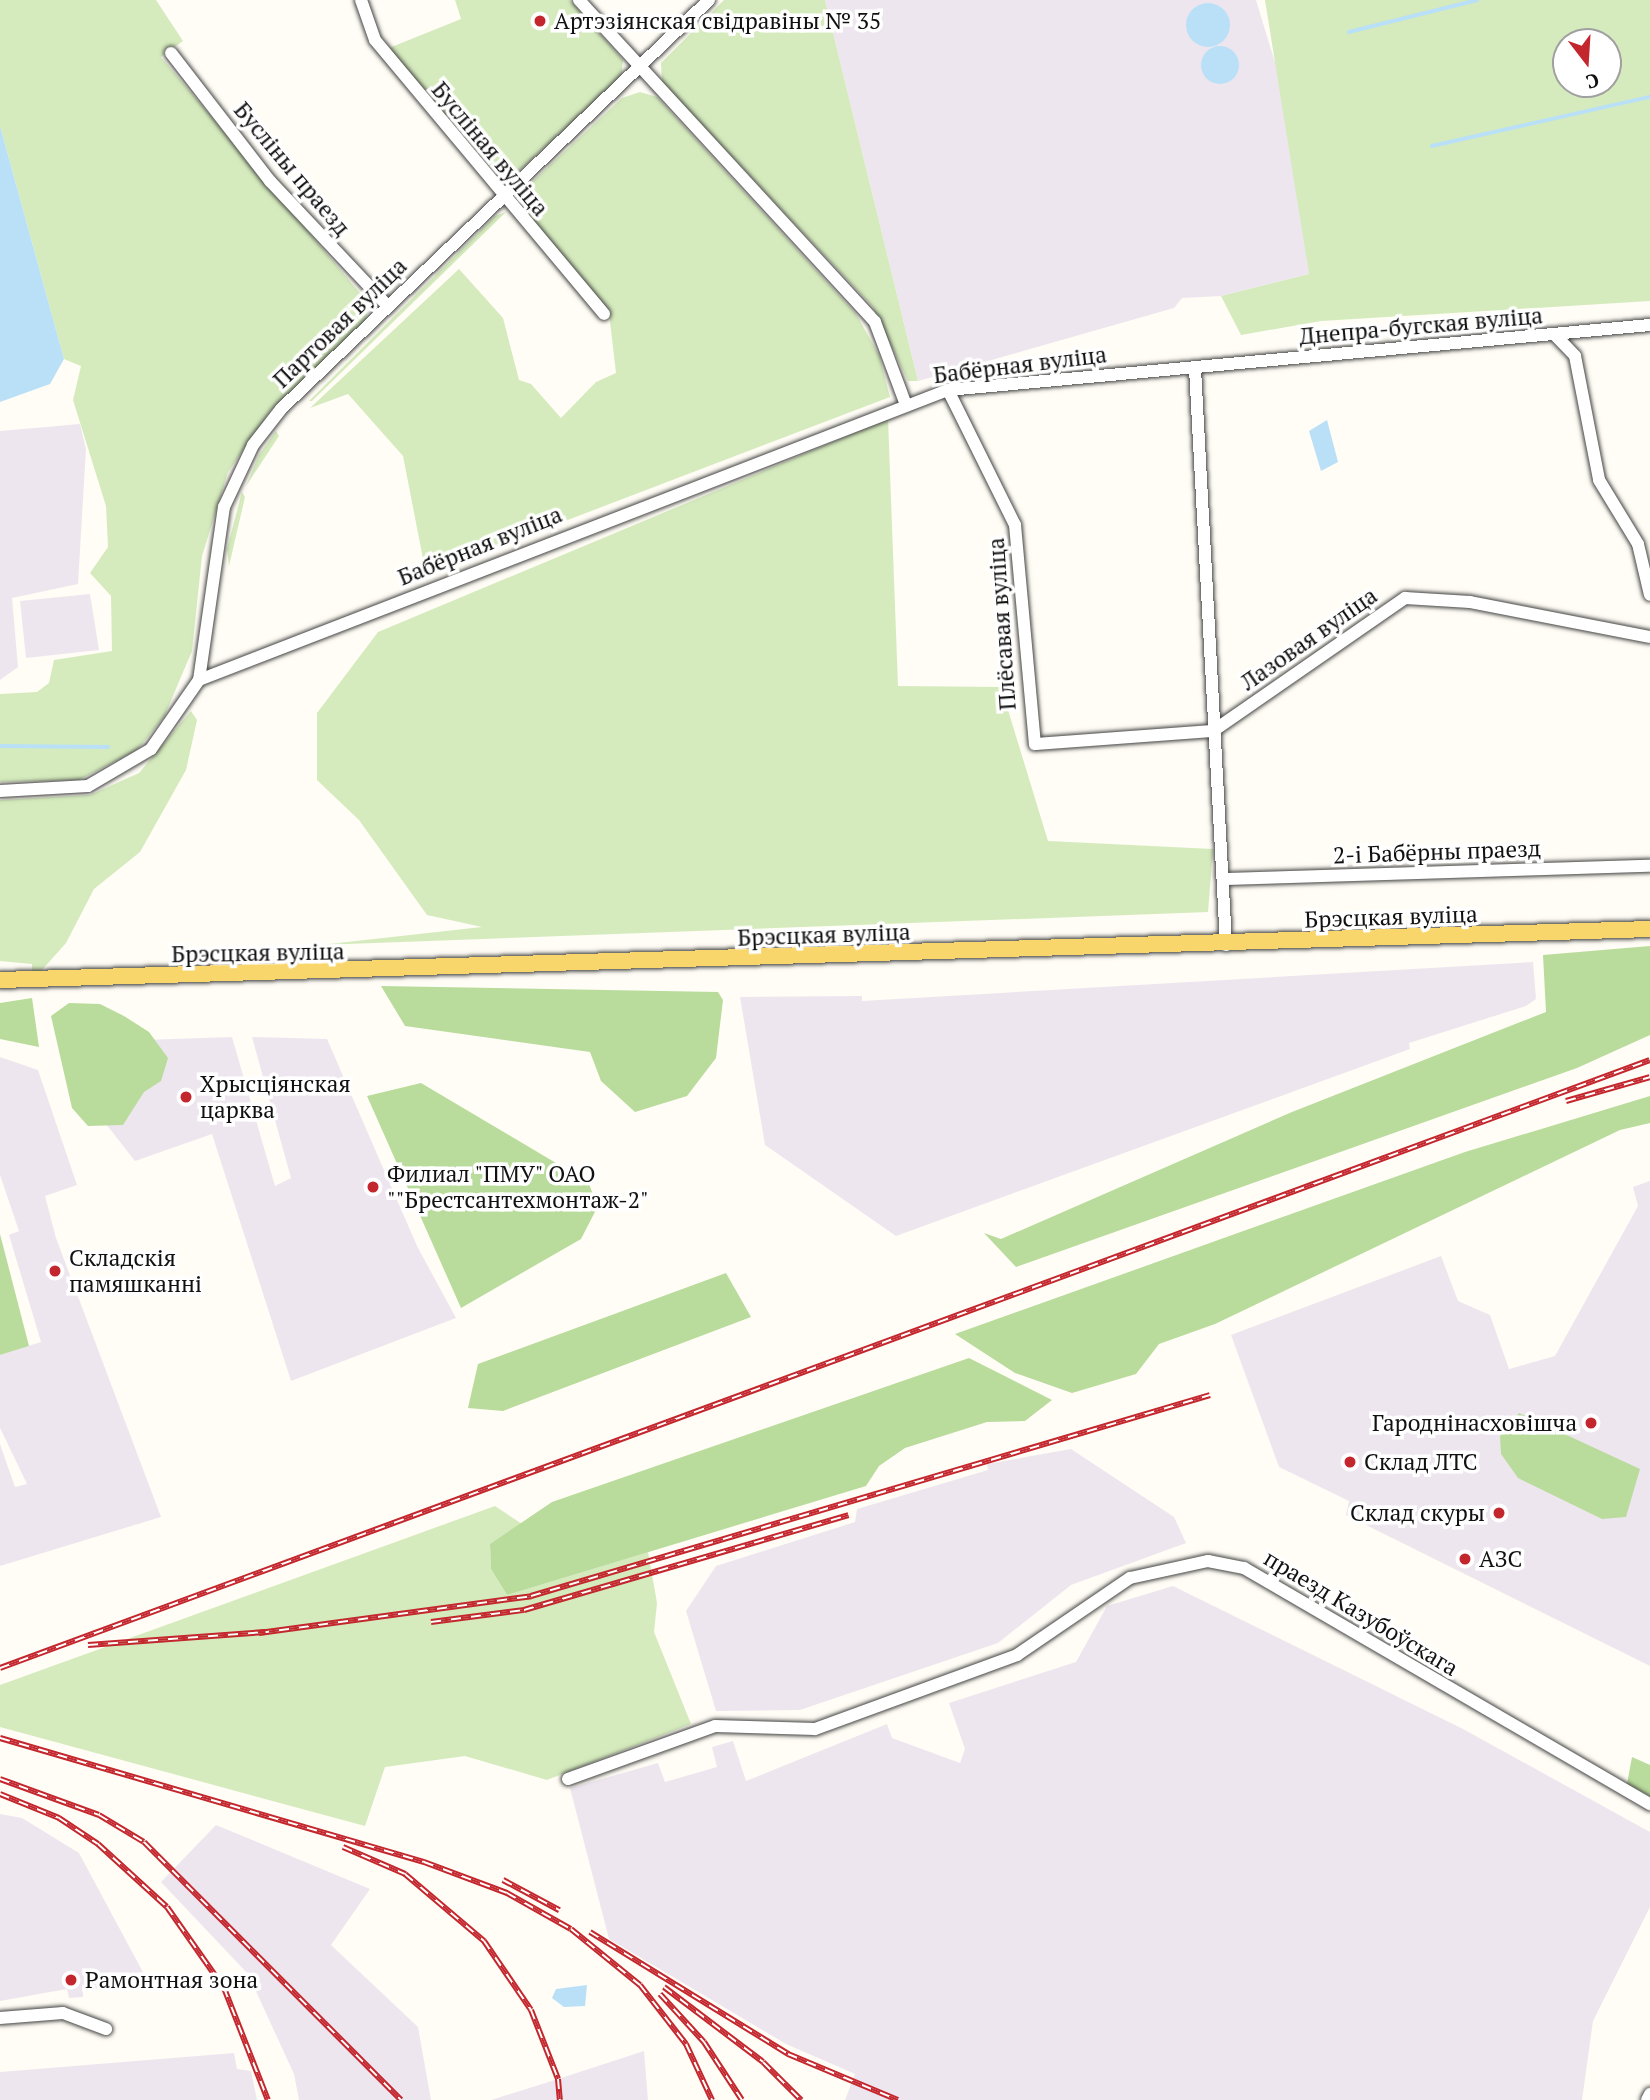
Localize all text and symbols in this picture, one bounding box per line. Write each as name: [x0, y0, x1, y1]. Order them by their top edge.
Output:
place label: Артэзіянская свідравіны № 35: [554, 7, 881, 35]
marker: Артэзіянская свідравіны № 35: [532, 13, 548, 29]
north arrow: [1552, 28, 1622, 98]
text: С: [1583, 68, 1602, 95]
street label: Бусліная вуліца: [426, 76, 554, 222]
street label: Бусліны праезд: [228, 97, 356, 241]
street label: Партовая вуліца: [268, 252, 412, 394]
street label: Днепра-бугская вуліца: [1298, 302, 1544, 350]
street label: Бабёрная вуліца: [932, 341, 1108, 389]
street label: Бабёрная вуліца: [394, 501, 566, 591]
street label: Плёсавая вуліца: [982, 537, 1022, 711]
street label: Лазовая вуліца: [1235, 582, 1383, 696]
street label: 2-і Бабёрны праезд: [1333, 835, 1541, 869]
street label: Брэсцкая вуліца: [1304, 900, 1478, 934]
street label: Брэсцкая вуліца: [737, 918, 911, 952]
street label: Брэсцкая вуліца: [171, 938, 345, 968]
place label: Хрысціянская царква: [200, 1070, 351, 1124]
marker: Хрысціянская царква: [178, 1089, 194, 1105]
place label: Филиал "ПМУ" ОАО ""Брестсантехмонтаж-2": [387, 1160, 649, 1214]
marker: Филиал "ПМУ" ОАО ""Брестсантехмонтаж-2": [365, 1179, 381, 1195]
place label: Складскія памяшканні: [69, 1244, 202, 1298]
marker: Складскія памяшканні: [47, 1263, 63, 1279]
place label: Гароднінасховішча: [1372, 1409, 1577, 1437]
marker: Гароднінасховішча: [1583, 1415, 1599, 1431]
place label: Склад ЛТС: [1364, 1448, 1478, 1476]
marker: Склад ЛТС: [1342, 1454, 1358, 1470]
place label: Склад скуры: [1350, 1499, 1485, 1527]
marker: Склад скуры: [1491, 1505, 1507, 1521]
street label: праезд Казубоўскага: [1259, 1544, 1463, 1682]
place label: АЗС: [1479, 1545, 1522, 1573]
marker: АЗС: [1457, 1551, 1473, 1567]
place label: Рамонтная зона: [85, 1966, 258, 1994]
marker: Рамонтная зона: [63, 1972, 79, 1988]

